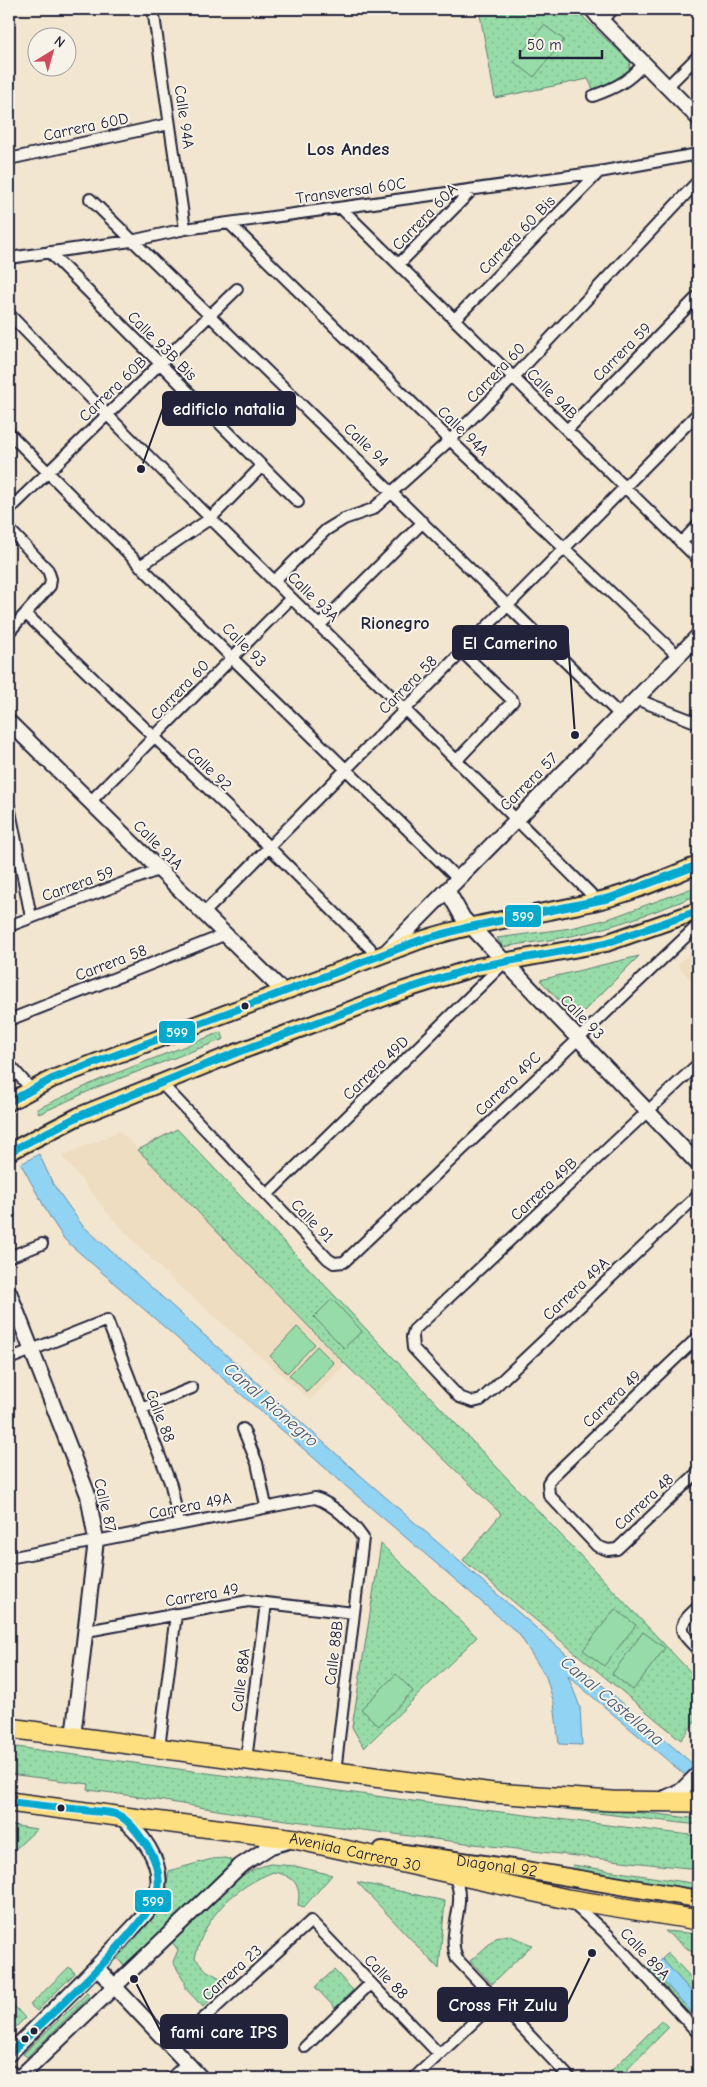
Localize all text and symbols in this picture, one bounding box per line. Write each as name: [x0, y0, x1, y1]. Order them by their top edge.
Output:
north arrow: [28, 28, 78, 78]
scale bar: [520, 28, 602, 60]
text: N: [51, 32, 68, 52]
text: 50 m: [527, 36, 562, 54]
street label: Calle 94A: [171, 84, 197, 150]
street label: Carrera 60D: [42, 109, 130, 145]
district label: Los Andes: [307, 138, 389, 160]
street label: Transversal 60C: [295, 174, 407, 208]
street label: Carrera 60A: [389, 180, 461, 254]
street label: Carrera 60 Bis: [475, 192, 559, 278]
street label: Calle 93B Bis: [124, 308, 201, 385]
street label: Carrera 59: [589, 319, 655, 385]
street label: Carrera 60: [463, 339, 529, 407]
street label: Carrera 60B: [76, 352, 150, 426]
street label: Calle 94B: [523, 365, 581, 423]
callout: edificlo natalia: [163, 392, 295, 425]
text: edificlo natalia: [173, 399, 285, 420]
street label: Calle 94A: [434, 402, 492, 460]
street label: Calle 94: [340, 420, 392, 470]
street label: Calle 93A: [284, 568, 342, 626]
district label: Rionegro: [361, 613, 429, 634]
street label: Calle 93: [218, 619, 270, 671]
callout: El Camerino: [453, 626, 568, 659]
text: El Camerino: [462, 633, 558, 654]
street label: Carrera 58: [375, 652, 441, 718]
street label: Carrera 60: [147, 656, 213, 724]
street label: Calle 92: [183, 743, 235, 795]
street label: Carrera 57: [496, 749, 562, 815]
street label: Calle 91A: [130, 817, 186, 873]
street label: Carrera 59: [40, 863, 116, 905]
line badge: 599: [504, 904, 542, 928]
text: 599: [512, 908, 534, 925]
street label: Carrera 58: [73, 941, 149, 985]
street label: Calle 93: [556, 991, 608, 1043]
unlabelled marker: [240, 1001, 250, 1011]
line badge: 599: [158, 1020, 196, 1044]
text: 599: [166, 1024, 188, 1041]
street label: Carrera 49D: [339, 1032, 413, 1104]
street label: Carrera 49C: [471, 1048, 545, 1120]
street label: Carrera 49B: [507, 1154, 581, 1224]
street label: Calle 91: [287, 1196, 337, 1246]
street label: Carrera 49A: [539, 1254, 613, 1324]
water label: Canal Rionegro: [219, 1358, 323, 1452]
street label: Carrera 49: [579, 1367, 645, 1431]
street label: Calle 88: [142, 1387, 178, 1445]
street label: Carrera 48: [611, 1470, 677, 1534]
street label: Calle 87: [90, 1477, 120, 1534]
street label: Carrera 49A: [147, 1489, 233, 1523]
street label: Carrera 49: [164, 1580, 240, 1610]
street label: Calle 88B: [321, 1620, 347, 1686]
street label: Calle 88A: [228, 1647, 254, 1713]
water label: Canal Castellana: [556, 1652, 668, 1750]
unlabelled marker: [56, 1803, 66, 1813]
street label: Avenida Carrera 30: [288, 1829, 423, 1876]
street label: Diagonal 92: [455, 1851, 539, 1881]
line badge: 599: [134, 1889, 172, 1913]
text: 599: [142, 1893, 164, 1910]
street label: Calle 89A: [616, 1924, 674, 1984]
street label: Carrera 23: [198, 1941, 266, 2005]
street label: Calle 88: [360, 1951, 412, 2003]
callout: Cross Fit Zulu: [438, 1988, 567, 2021]
text: Cross Fit Zulu: [448, 1995, 558, 2016]
callout: fami care IPS: [161, 2015, 287, 2048]
text: fami care IPS: [170, 2022, 277, 2043]
unlabelled marker: [29, 2026, 39, 2036]
unlabelled marker: [20, 2034, 30, 2044]

